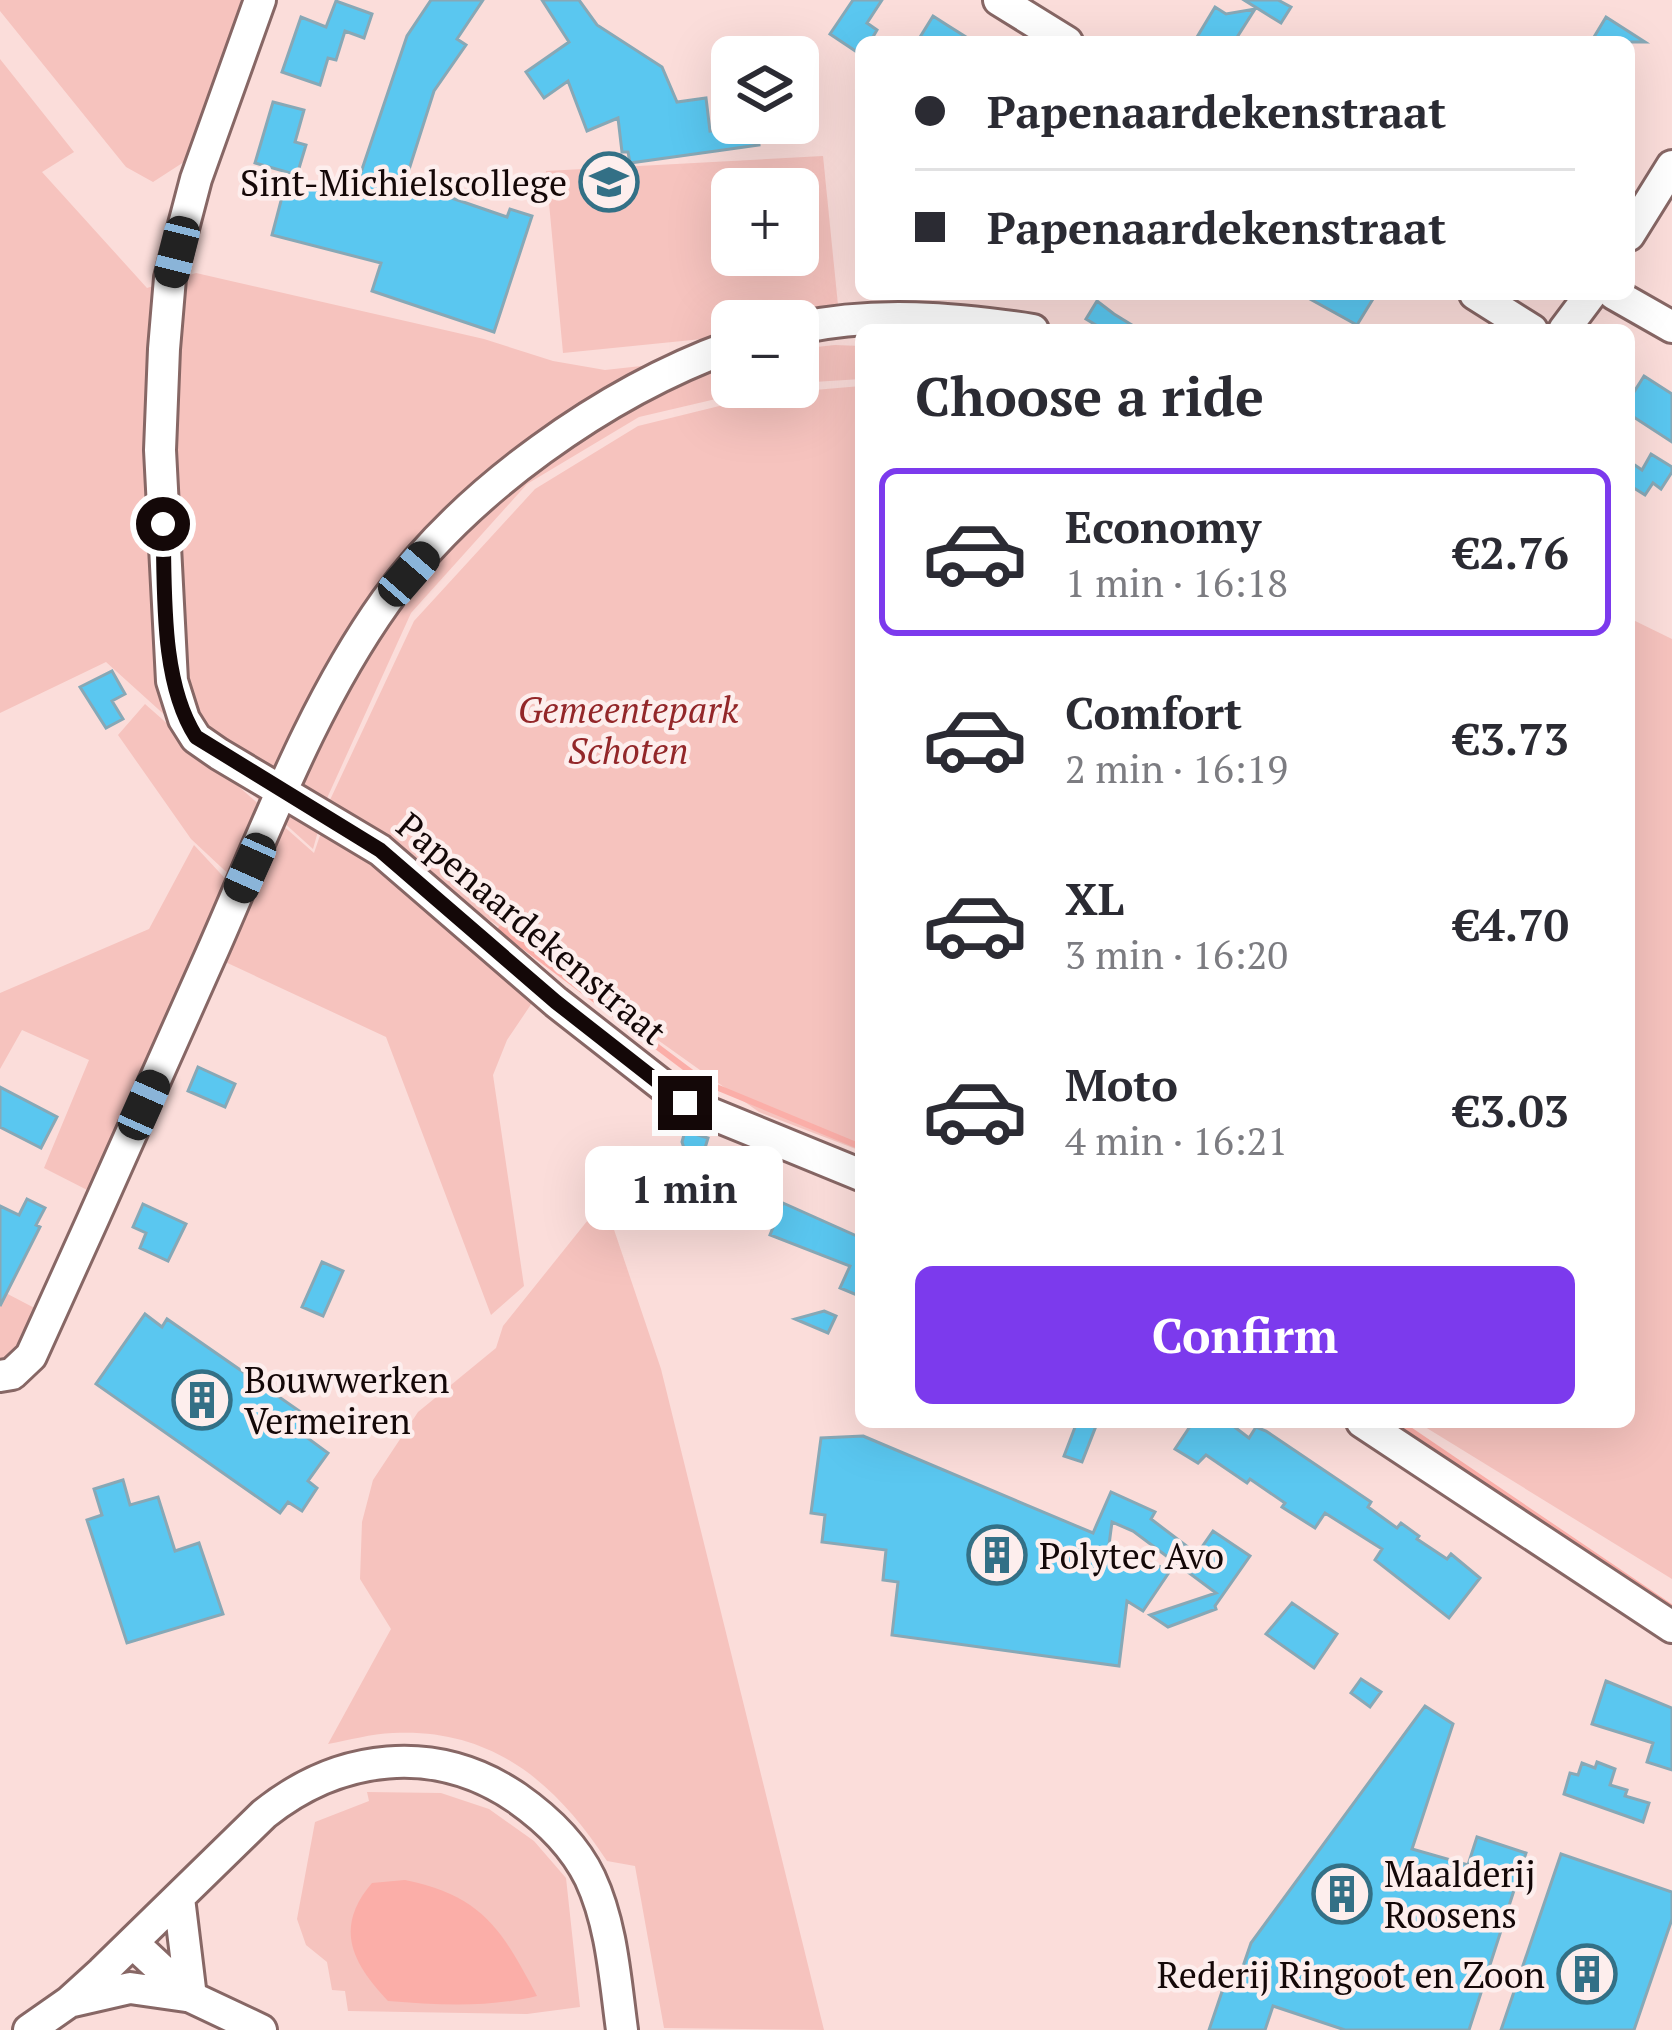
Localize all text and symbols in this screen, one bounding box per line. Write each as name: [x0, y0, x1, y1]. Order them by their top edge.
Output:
map controls: [711, 36, 819, 408]
button: layers: [711, 36, 819, 144]
text: Papenaardekenstraat: [987, 81, 1446, 141]
school or university icon: Sint-Michielscollege: [578, 151, 640, 213]
place label: Sint-Michielscollege: [240, 159, 567, 206]
button: +: [711, 168, 819, 276]
text: Papenaardekenstraat: [987, 197, 1446, 257]
car: [151, 213, 203, 291]
button: −: [711, 300, 819, 408]
text: Choose a ride: [915, 360, 1264, 431]
text: Economy: [1065, 496, 1261, 556]
route start: [136, 497, 190, 551]
icon: car: [921, 498, 1029, 606]
text: €2.76: [1454, 522, 1569, 582]
car: [372, 535, 446, 613]
text: 1 min · 16:18: [1065, 556, 1288, 608]
text: Comfort: [1065, 682, 1242, 742]
icon: car: [921, 684, 1029, 792]
park label: Gemeentepark Schoten: [518, 686, 739, 774]
text: €3.73: [1454, 708, 1569, 768]
text: 2 min · 16:19: [1065, 742, 1288, 794]
street label: Papenaardekenstraat: [387, 801, 677, 1055]
car: [219, 828, 281, 908]
text: XL: [1065, 868, 1124, 928]
icon: car: [921, 870, 1029, 978]
text: €4.70: [1454, 894, 1569, 954]
text: 3 min · 16:20: [1065, 928, 1288, 980]
text: Moto: [1065, 1054, 1178, 1114]
icon: car: [921, 1056, 1029, 1164]
car: [113, 1065, 175, 1145]
route end: [658, 1076, 712, 1130]
text: €3.03: [1454, 1080, 1569, 1140]
text: 4 min · 16:21: [1065, 1114, 1288, 1166]
callout: 1 min: [586, 1145, 784, 1229]
text: 1 min: [631, 1162, 737, 1214]
button: Confirm: [915, 1266, 1575, 1404]
place label: Bouwwerken Vermeiren: [244, 1356, 449, 1444]
building icon: Bouwwerken Vermeiren: [171, 1369, 233, 1431]
building icon: Polytec Avo: [966, 1524, 1028, 1586]
place label: Polytec Avo: [1039, 1532, 1224, 1579]
place label: Maalderij Roosens: [1384, 1850, 1536, 1938]
building icon: Maalderij Roosens: [1311, 1863, 1373, 1925]
building icon: Rederij Ringoot en Zoon: [1556, 1943, 1618, 2005]
place label: Rederij Ringoot en Zoon: [1157, 1951, 1545, 1998]

